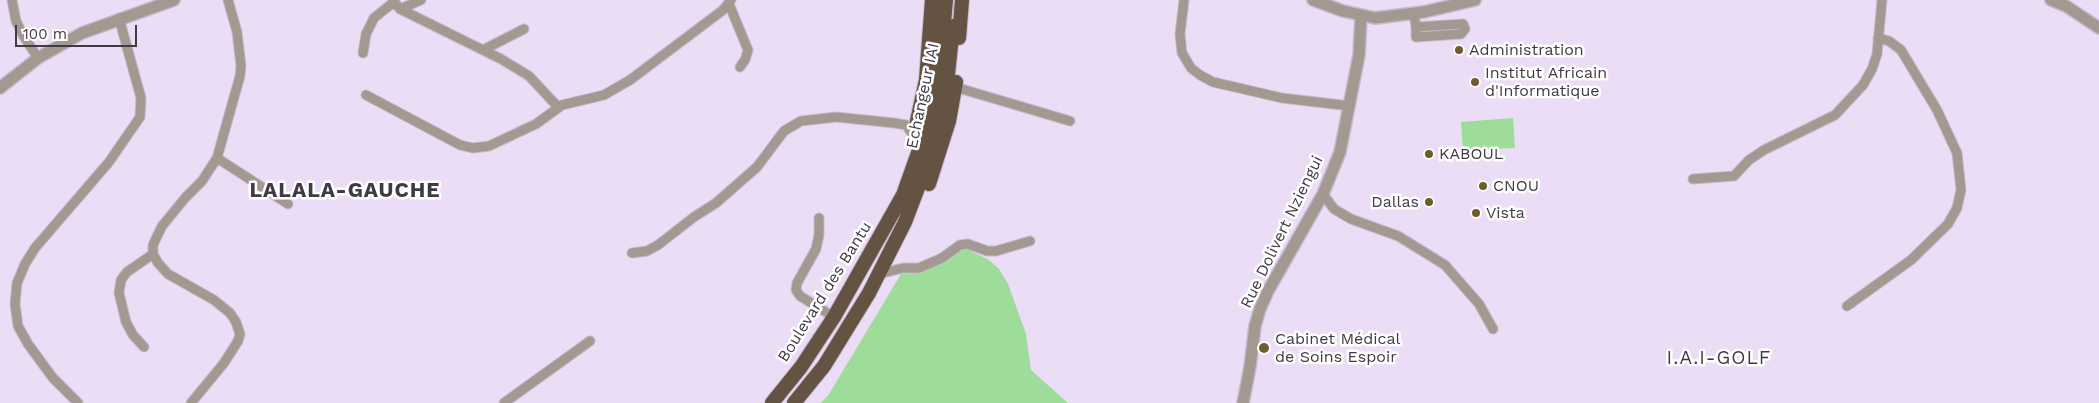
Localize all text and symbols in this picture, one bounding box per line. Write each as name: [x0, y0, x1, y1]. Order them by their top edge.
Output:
scale bar: [18, 15, 140, 47]
text: 100 m: [23, 25, 67, 43]
place label: Administration: [1469, 40, 1584, 60]
street label: Echangeur IAI: [902, 41, 944, 151]
marker: Administration: [1453, 44, 1465, 56]
place label: Institut Africain d'Informatique: [1485, 63, 1607, 101]
marker: Institut Africain d'Informatique: [1469, 76, 1481, 88]
place label: KABOUL: [1439, 144, 1503, 164]
marker: KABOUL: [1423, 148, 1435, 160]
street label: Rue Dolivert Nziengui: [1237, 153, 1327, 311]
place label: CNOU: [1493, 176, 1539, 196]
district label: LALALA-GAUCHE: [248, 178, 442, 204]
marker: CNOU: [1477, 180, 1489, 192]
place label: Dallas: [1371, 192, 1419, 212]
marker: Dallas: [1423, 196, 1435, 208]
place label: Vista: [1486, 203, 1525, 223]
marker: Vista: [1470, 207, 1482, 219]
street label: Boulevard des Bantu: [774, 218, 876, 366]
place label: Cabinet Médical de Soins Espoir: [1275, 329, 1400, 367]
marker: Cabinet Médical de Soins Espoir: [1257, 341, 1271, 355]
district label: I.A.I-GOLF: [1665, 347, 1773, 369]

